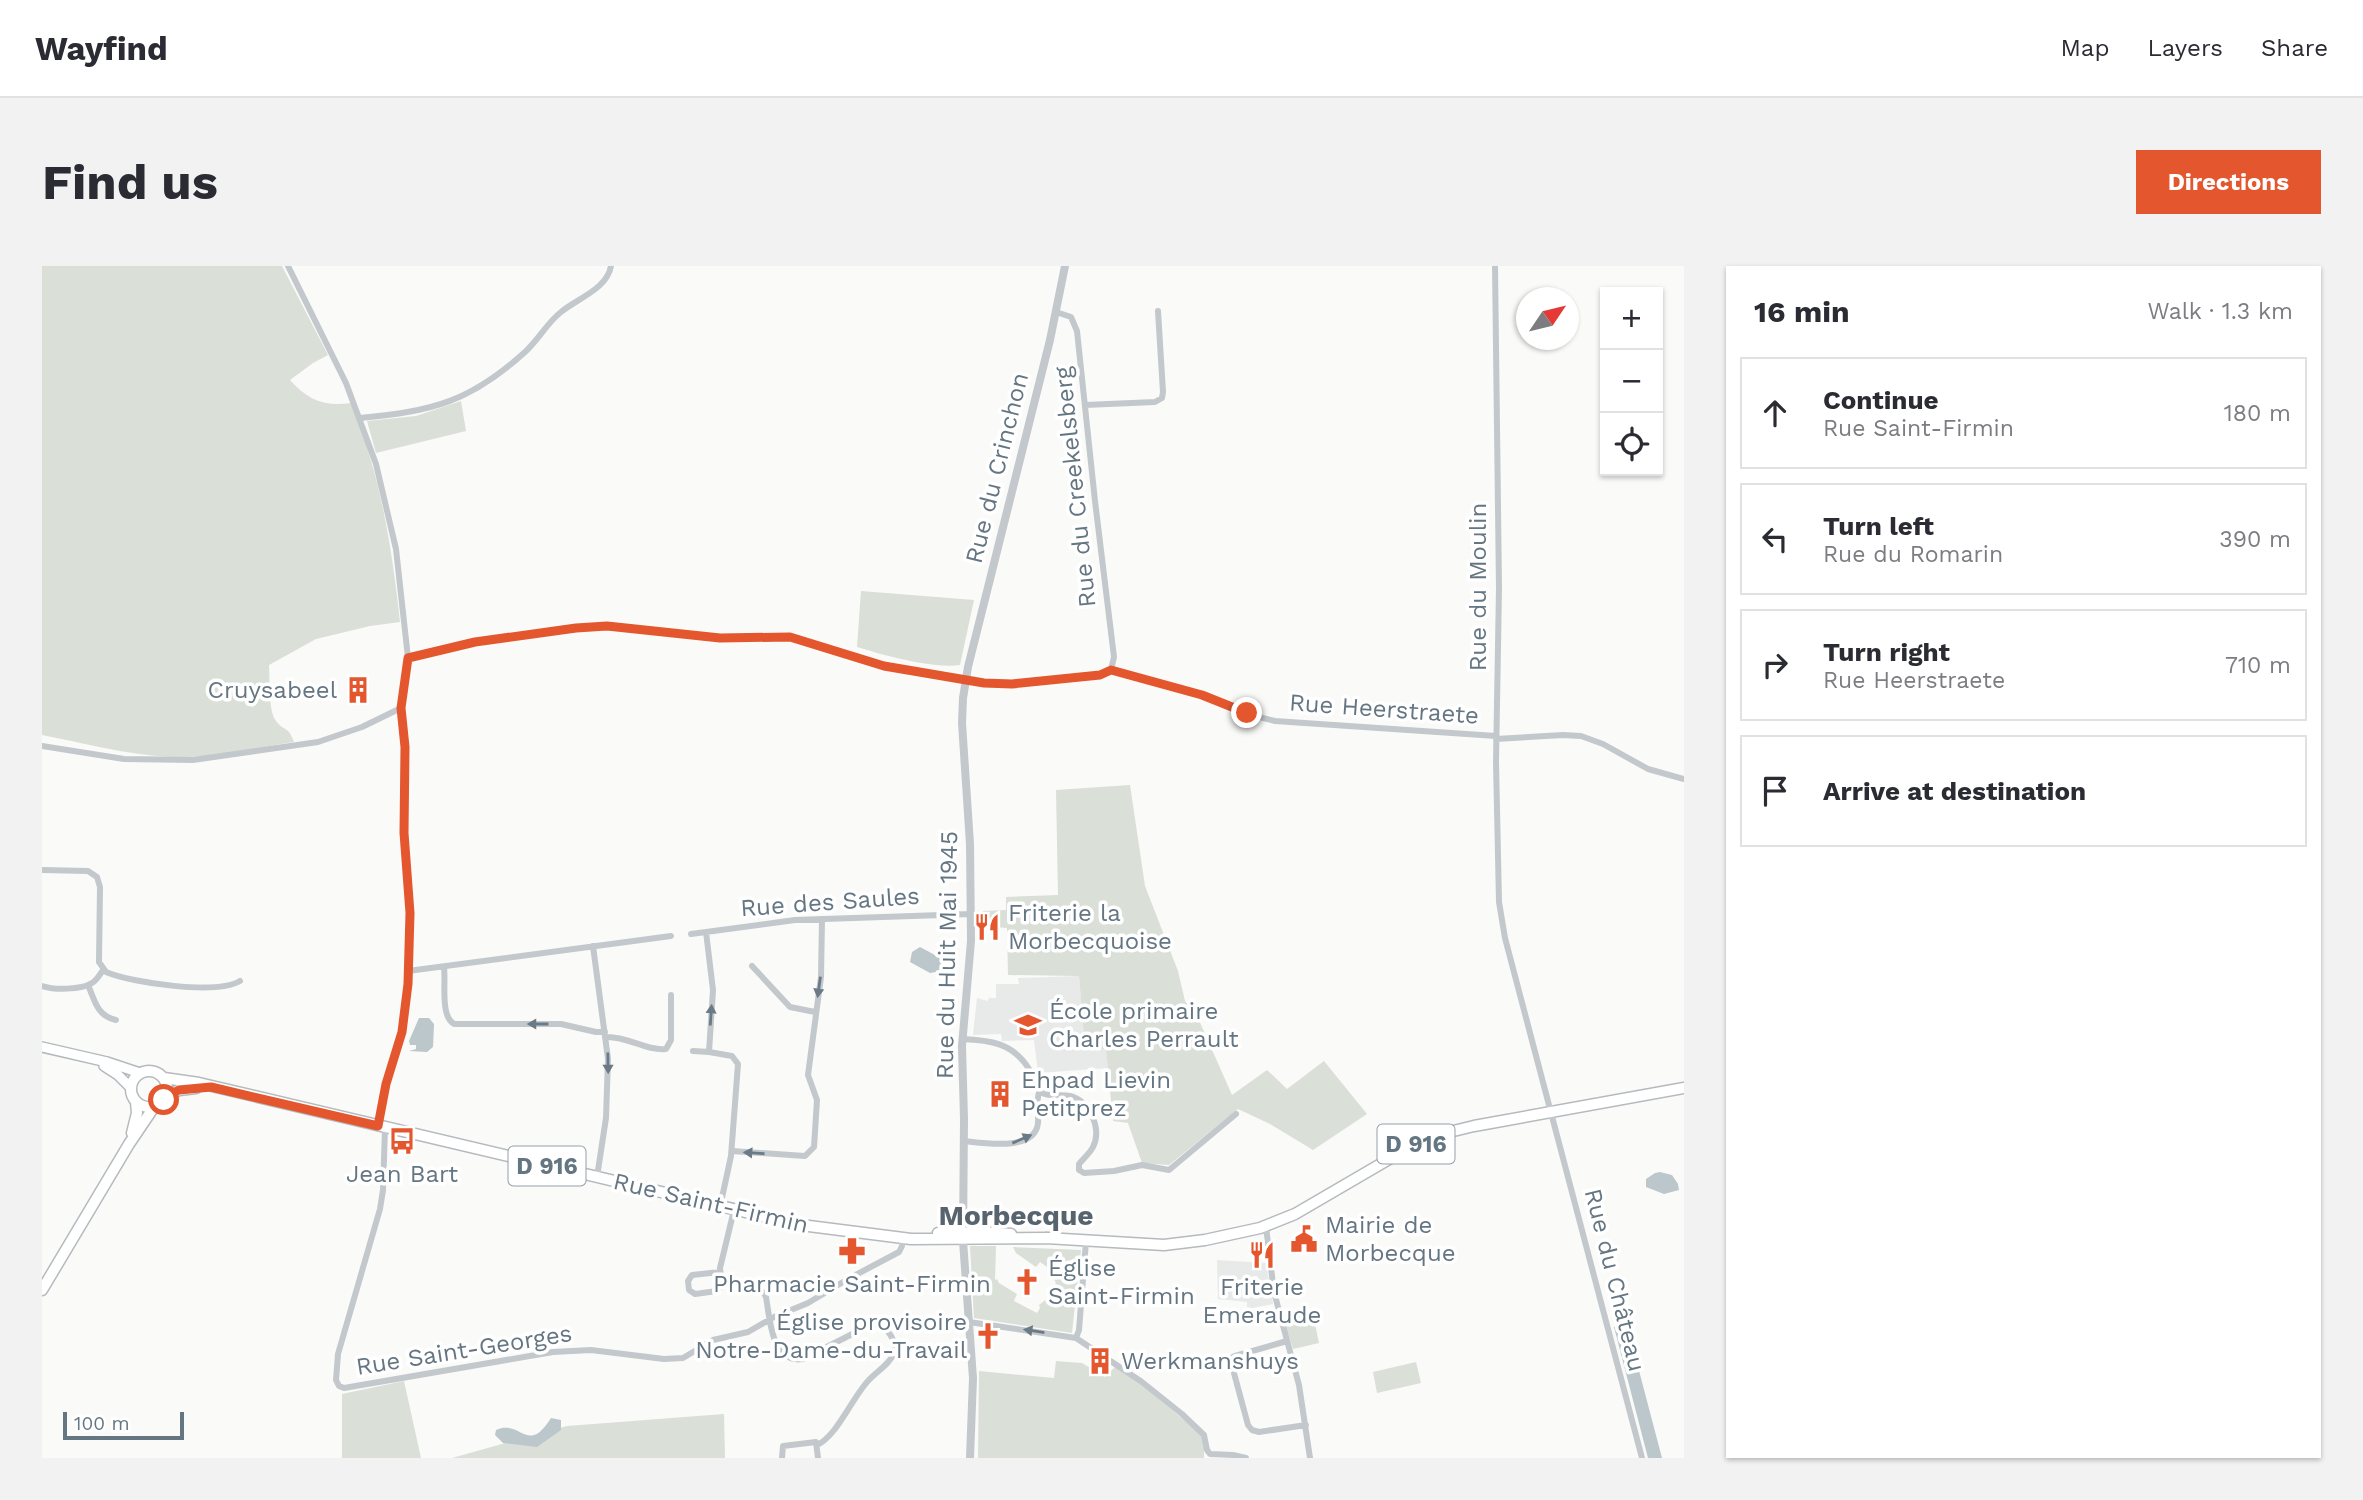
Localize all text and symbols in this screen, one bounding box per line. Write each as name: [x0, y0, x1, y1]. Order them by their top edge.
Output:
text: Wayfind: [35, 29, 168, 68]
text: Map: [2061, 34, 2109, 62]
text: Layers: [2147, 34, 2223, 62]
text: Share: [2261, 34, 2328, 62]
button: Directions: [2136, 150, 2321, 214]
text: Find us: [42, 153, 218, 211]
north arrow: [1516, 287, 1579, 350]
map controls: [1600, 287, 1663, 476]
button: +: [1600, 287, 1663, 350]
text: 16 min: [1754, 294, 1850, 329]
text: Walk · 1.3 km: [2148, 298, 2293, 325]
button: −: [1600, 350, 1663, 413]
street label: Rue du Creekelsberg: [1048, 365, 1102, 609]
street label: Rue du Crinchon: [960, 370, 1034, 566]
text: Continue: [1823, 385, 1939, 415]
icon: ahead: [1756, 394, 1794, 432]
text: 180 m: [2224, 400, 2291, 427]
button: locate: [1600, 413, 1663, 476]
text: Rue Saint-Firmin: [1823, 415, 2014, 442]
street label: Rue du Moulin: [1464, 503, 1492, 671]
text: Turn left: [1823, 511, 1934, 541]
icon: left: [1756, 520, 1794, 558]
text: 390 m: [2219, 526, 2291, 553]
text: Rue du Romarin: [1823, 541, 2003, 568]
text: Turn right: [1823, 637, 1950, 667]
icon: right: [1756, 646, 1794, 684]
text: 710 m: [2225, 652, 2291, 679]
text: Rue Heerstraete: [1823, 667, 2005, 694]
building icon: Cruysabeel: [343, 675, 373, 705]
place label: Cruysabeel: [208, 676, 338, 704]
street label: Rue Heerstraete: [1288, 688, 1480, 730]
route end: [1231, 697, 1262, 728]
icon: arrive: [1756, 772, 1794, 810]
text: Arrive at destination: [1823, 776, 2086, 806]
street label: Rue du Huit Mai 1945: [931, 831, 963, 1079]
street label: Rue des Saules: [739, 882, 921, 922]
place label: Friterie la Morbecquoise: [1008, 899, 1172, 955]
restaurant icon: Friterie la Morbecquoise: [972, 912, 1002, 942]
one-way arrow: [813, 976, 824, 998]
place label: École primaire Charles Perrault: [1049, 997, 1239, 1053]
one-way arrow: [706, 1004, 717, 1026]
school or university icon: École primaire Charles Perrault: [1013, 1010, 1043, 1040]
one-way arrow: [527, 1018, 549, 1030]
one-way arrow: [602, 1052, 614, 1074]
place label: Ehpad Lievin Petitprez: [1021, 1066, 1171, 1122]
building icon: Ehpad Lievin Petitprez: [985, 1079, 1015, 1109]
route start: [148, 1084, 179, 1115]
road number: D 916: [1378, 1124, 1454, 1164]
bus stop icon: Jean Bart: [387, 1126, 417, 1156]
one-way arrow: [1012, 1133, 1032, 1145]
road number: D 916: [508, 1146, 586, 1186]
one-way arrow: [743, 1147, 765, 1158]
place label: Jean Bart: [346, 1160, 458, 1188]
street label: Rue Saint-Firmin: [611, 1167, 811, 1239]
street label: Rue du Château: [1579, 1186, 1651, 1374]
district label: Morbecque: [939, 1199, 1093, 1232]
place label: Mairie de Morbecque: [1325, 1211, 1456, 1267]
public building icon: Mairie de Morbecque: [1289, 1224, 1319, 1254]
pharmacy icon: Pharmacie Saint-Firmin: [837, 1236, 867, 1266]
restaurant icon: Friterie Emeraude: [1247, 1240, 1277, 1270]
place label: Église Saint-Firmin: [1048, 1254, 1195, 1310]
church icon: Église Saint-Firmin: [1012, 1267, 1042, 1297]
place label: Pharmacie Saint-Firmin: [713, 1270, 991, 1298]
place label: Friterie Emeraude: [1203, 1273, 1321, 1329]
place label: Église provisoire Notre-Dame-du-Travail: [695, 1308, 968, 1364]
street label: Rue Saint-Georges: [354, 1319, 574, 1381]
church icon: Église provisoire Notre-Dame-du-Travail: [973, 1321, 1003, 1351]
one-way arrow: [1023, 1325, 1045, 1336]
building icon: Werkmanshuys: [1085, 1346, 1115, 1376]
place label: Werkmanshuys: [1121, 1347, 1299, 1375]
scale bar: [63, 1409, 184, 1441]
text: 100 m: [74, 1412, 130, 1435]

